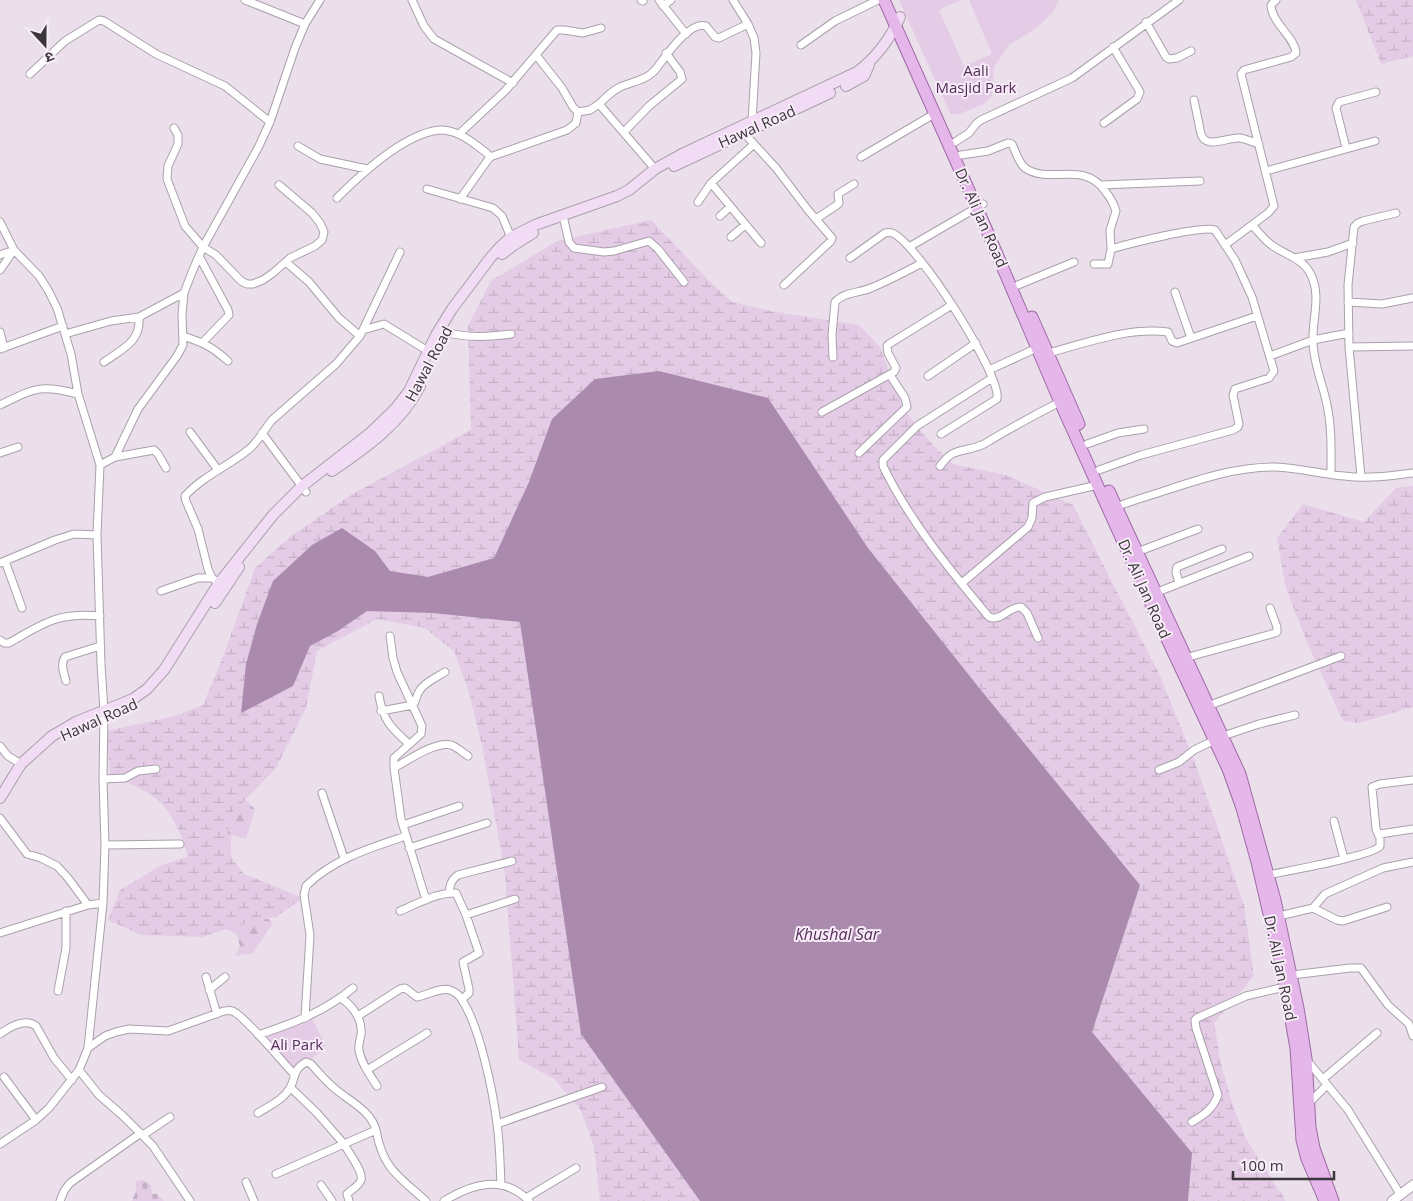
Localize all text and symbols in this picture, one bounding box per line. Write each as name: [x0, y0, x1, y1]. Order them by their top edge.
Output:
north arrow: [20, 20, 70, 70]
text: उ: [42, 47, 57, 68]
park label: Aali Masjid Park: [936, 60, 1017, 97]
street label: Hawal Road: [715, 100, 799, 152]
street label: Dr. Ali Jan Road: [951, 165, 1013, 271]
street label: Hawal Road: [400, 322, 456, 405]
street label: Dr. Ali Jan Road: [1114, 536, 1176, 642]
street label: Hawal Road: [57, 693, 141, 745]
street label: Dr. Ali Jan Road: [1260, 913, 1302, 1022]
water label: Khushal Sar: [795, 923, 880, 945]
park label: Ali Park: [271, 1034, 323, 1054]
scale bar: [1233, 1148, 1334, 1180]
text: 100 m: [1240, 1155, 1284, 1175]

